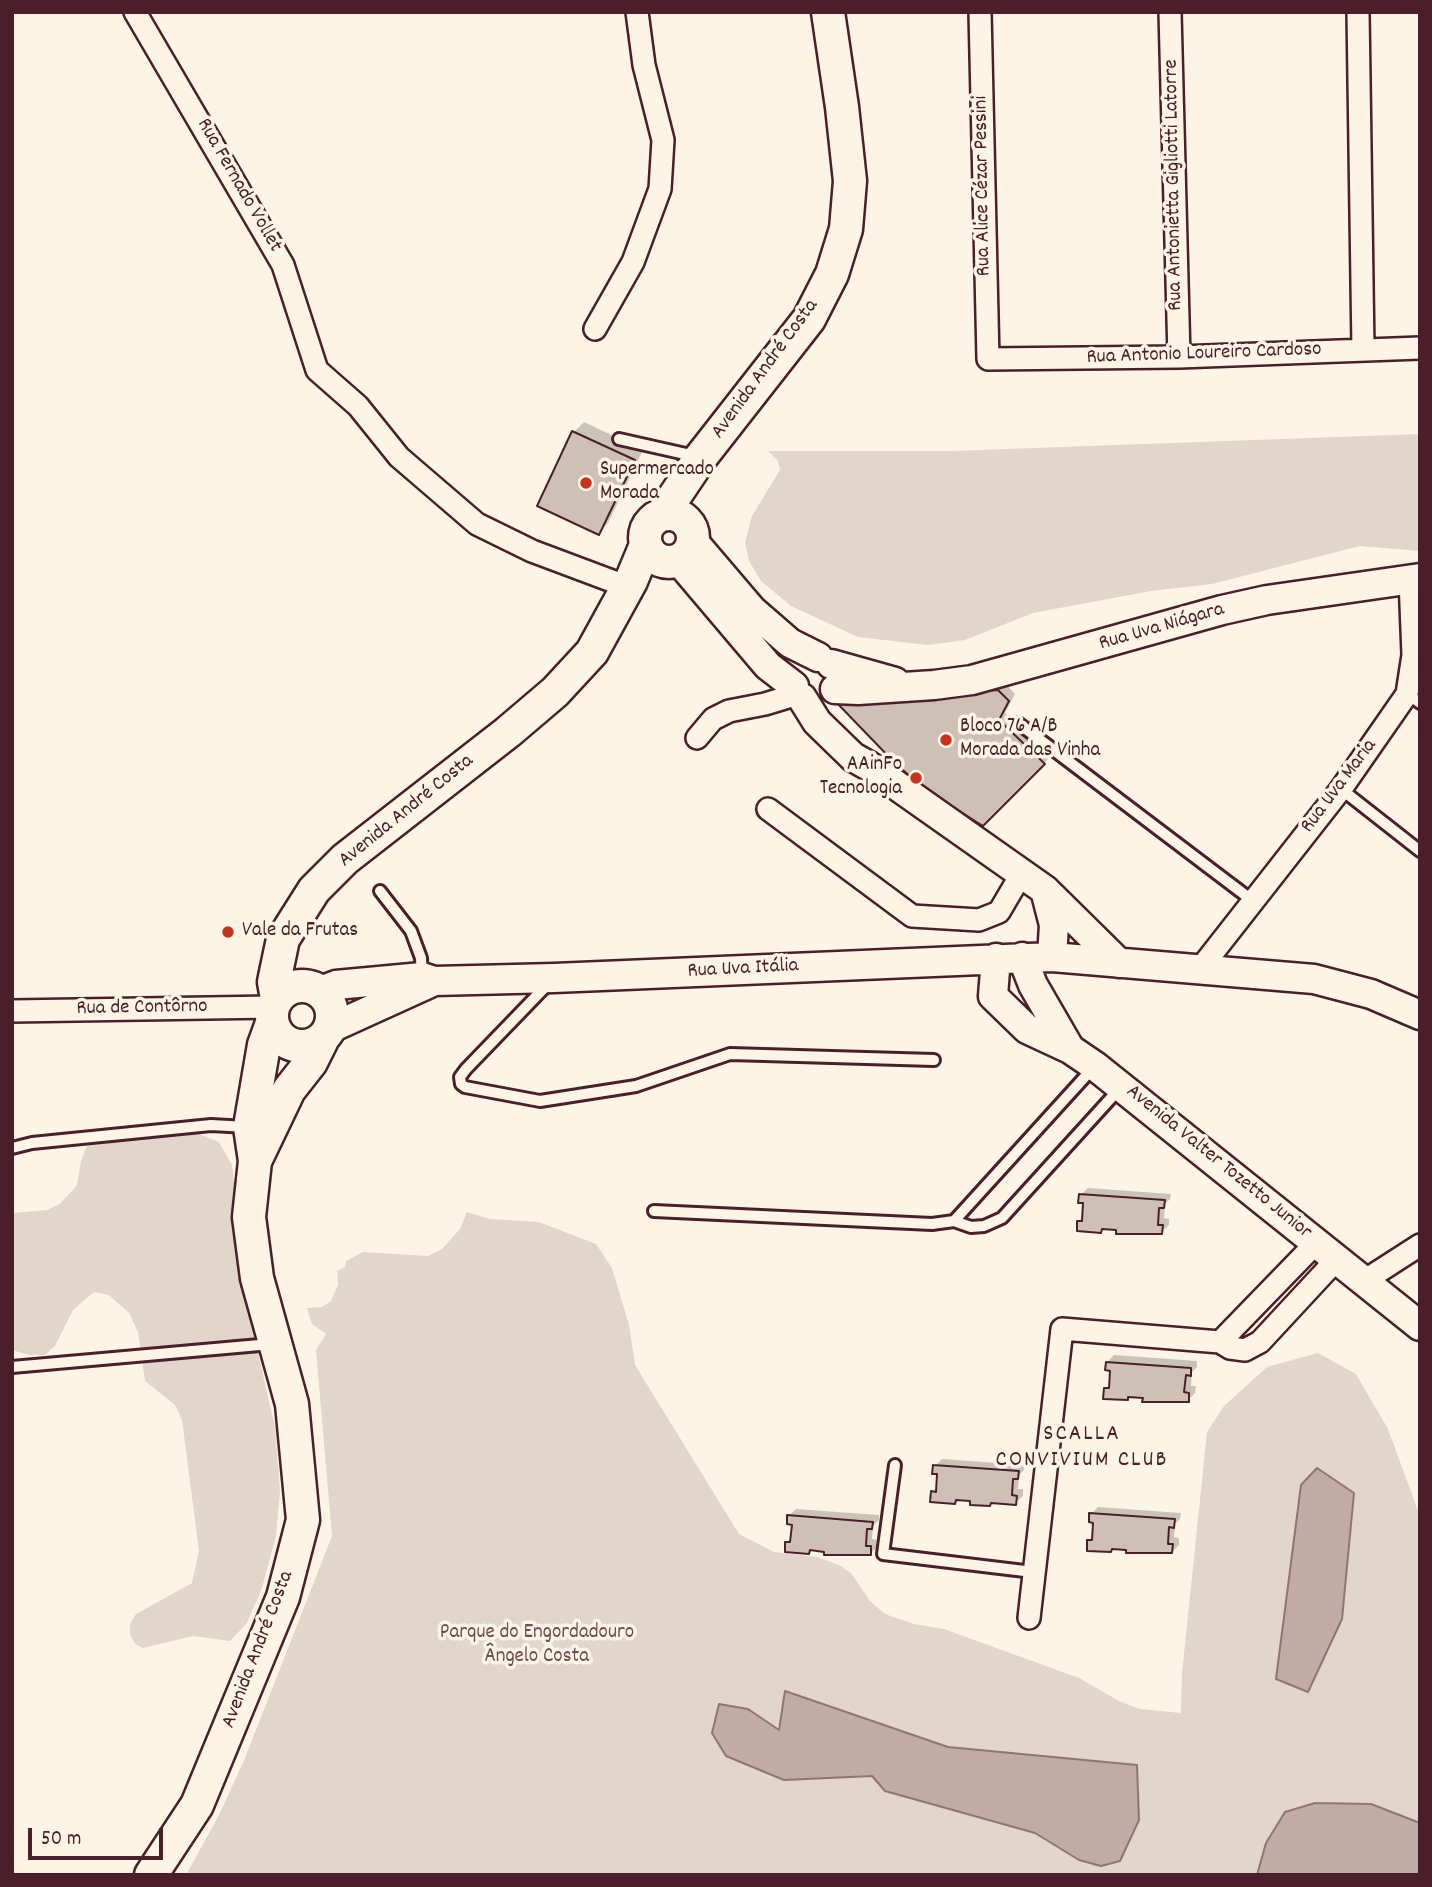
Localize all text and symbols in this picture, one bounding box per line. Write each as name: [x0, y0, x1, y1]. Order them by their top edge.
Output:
street label: Rua Antonietta Gigliotti Latorre: [1160, 59, 1190, 311]
street label: Rua Alice Cézar Pessini: [970, 96, 998, 276]
street label: Rua Fernado Vollet: [190, 115, 286, 257]
street label: Avenida André Costa: [707, 295, 825, 445]
street label: Rua Antonio Loureiro Cardoso: [1086, 338, 1322, 372]
place label: Supermercado Morada: [600, 458, 714, 508]
marker: Supermercado Morada: [578, 475, 594, 491]
street label: Rua Uva Niágara: [1097, 598, 1227, 658]
place label: Bloco 76 A/B Morada das Vinha: [960, 715, 1100, 765]
marker: Bloco 76 A/B Morada das Vinha: [938, 732, 954, 748]
street label: Rua Uva Maria: [1297, 735, 1383, 839]
street label: Avenida André Costa: [334, 750, 480, 874]
place label: AAinFo Tecnologia: [820, 753, 902, 803]
marker: AAinFo Tecnologia: [908, 770, 924, 786]
place label: Vale da Frutas: [242, 919, 358, 945]
marker: Vale da Frutas: [220, 924, 236, 940]
street label: Rua Uva Itália: [687, 955, 799, 985]
street label: Rua de Contôrno: [76, 995, 208, 1023]
street label: Avenida Valter Tozetto Junior: [1120, 1080, 1316, 1246]
district label: SCALLA CONVIVIUM CLUB: [997, 1422, 1167, 1476]
street label: Avenida André Costa: [217, 1568, 301, 1732]
park label: Parque do Engordadouro Ângelo Costa: [440, 1621, 634, 1671]
scale bar: [32, 1814, 166, 1858]
text: 50 m: [41, 1825, 81, 1855]

